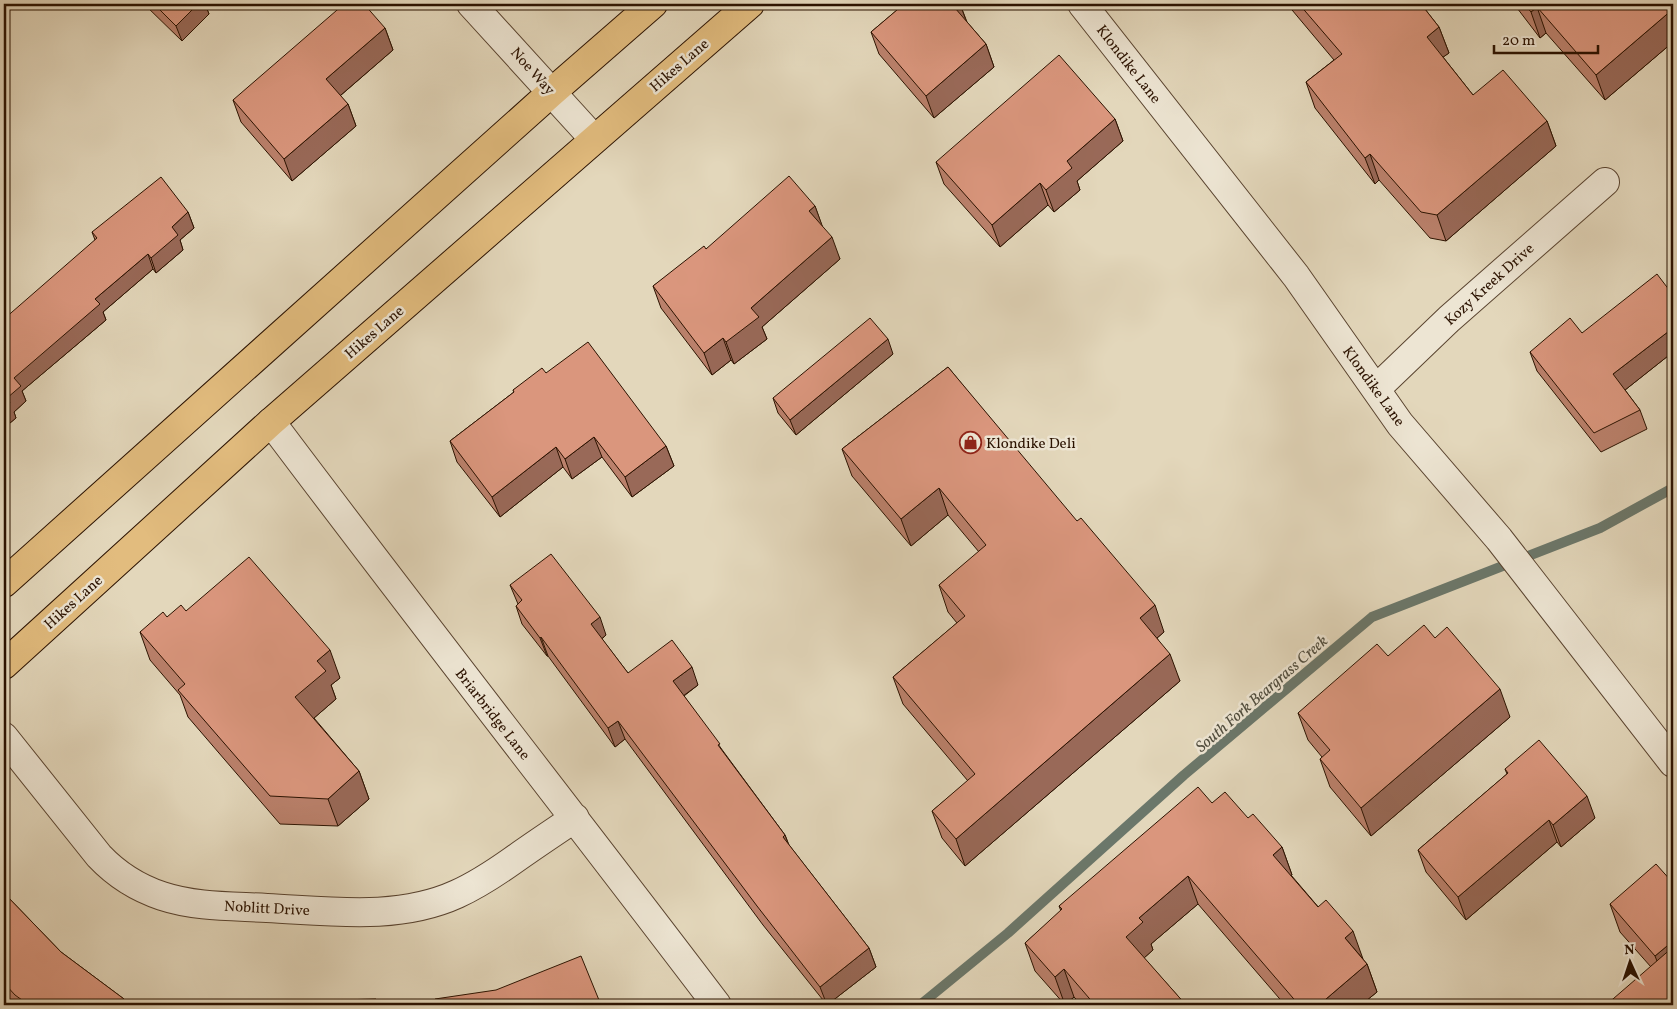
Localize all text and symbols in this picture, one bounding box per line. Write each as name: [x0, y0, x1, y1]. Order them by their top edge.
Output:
street label: Klondike Lane: [1090, 21, 1165, 109]
scale bar: [1494, 22, 1598, 54]
text: 20 m: [1502, 31, 1535, 52]
street label: Hikes Lane: [646, 35, 714, 98]
street label: Noe Way: [505, 43, 559, 101]
street label: Kozy Kreek Drive: [1441, 239, 1539, 331]
street label: Hikes Lane: [341, 302, 409, 365]
street label: Klondike Lane: [1337, 342, 1409, 431]
shop icon: Klondike Deli: [958, 431, 982, 455]
place label: Klondike Deli: [986, 434, 1076, 455]
street label: Hikes Lane: [40, 571, 108, 635]
water label: South Fork Beargrass Creek: [1191, 631, 1334, 758]
street label: Briarbridge Lane: [449, 665, 534, 765]
street label: Noblitt Drive: [223, 897, 310, 922]
north arrow: [1604, 936, 1654, 986]
text: N: [1624, 941, 1635, 960]

